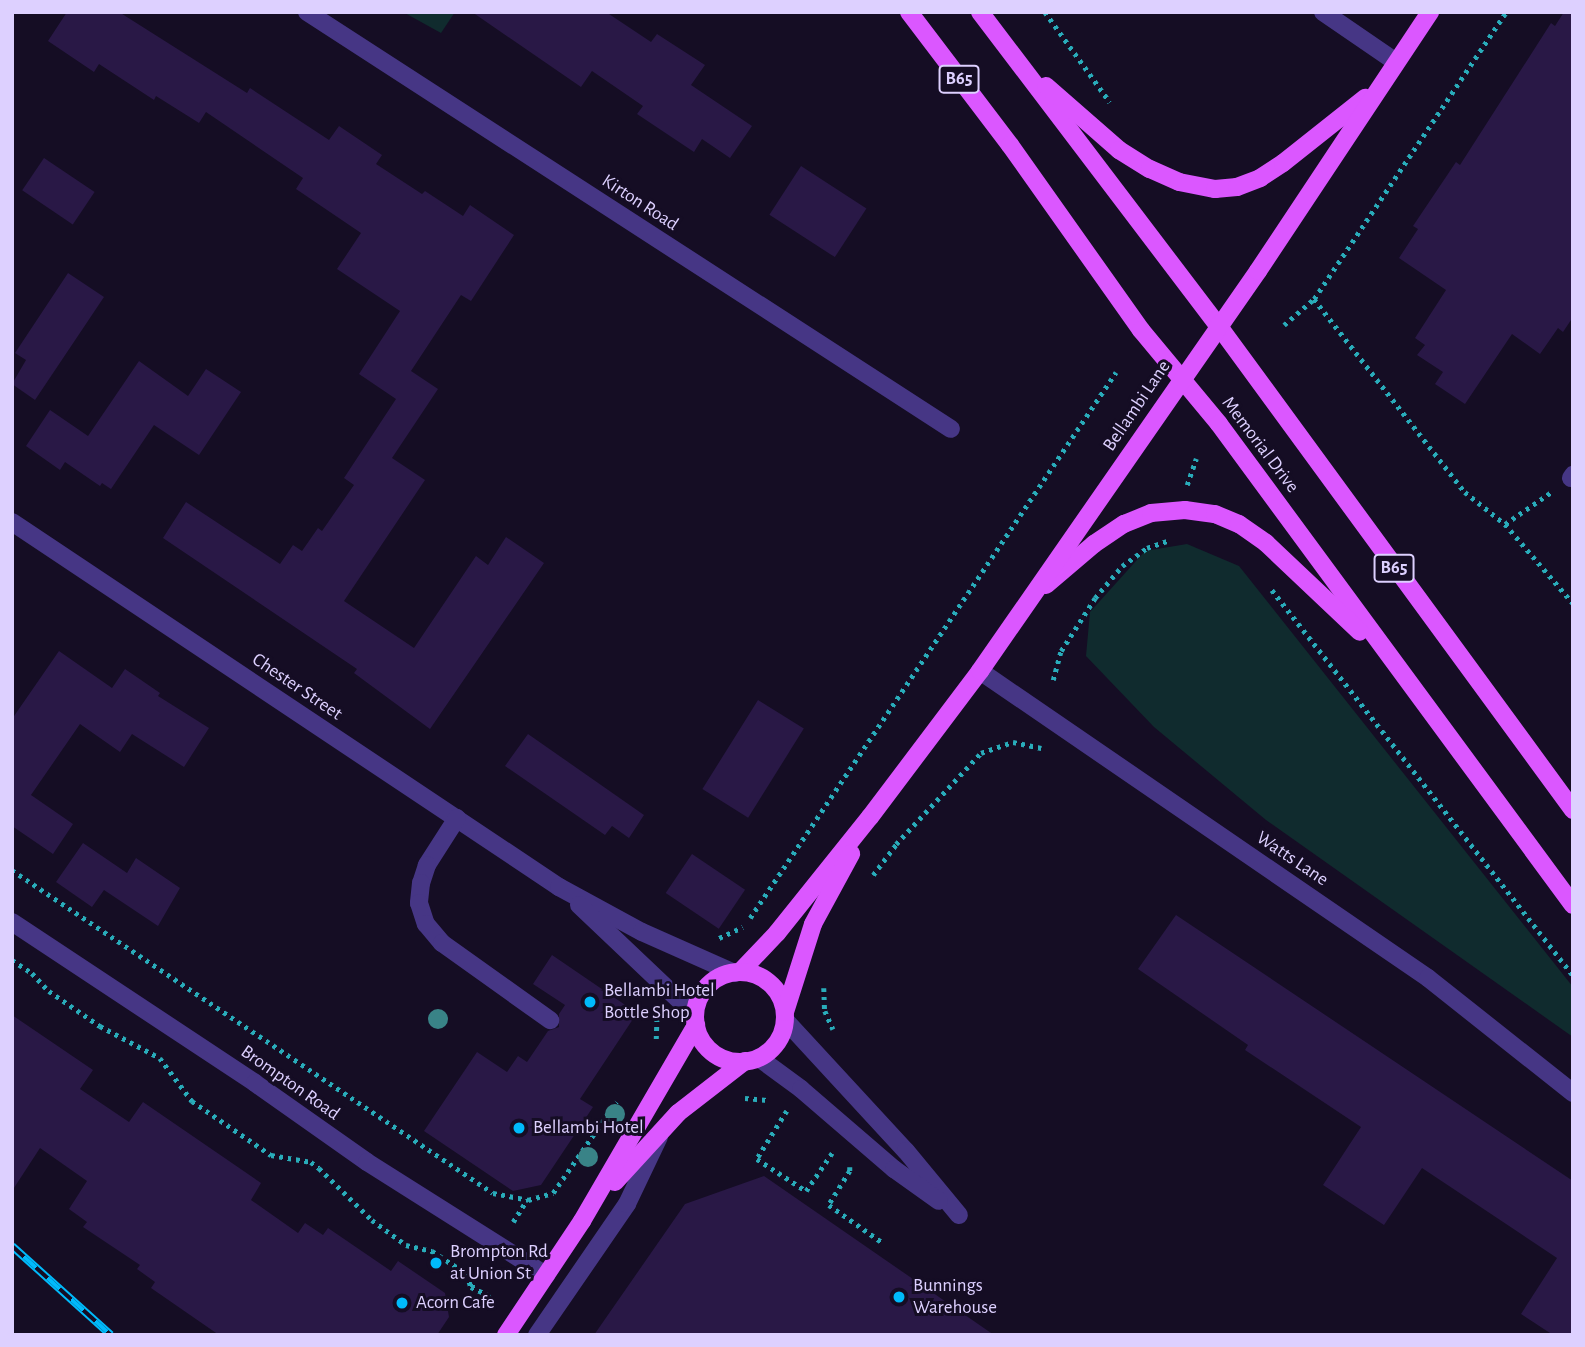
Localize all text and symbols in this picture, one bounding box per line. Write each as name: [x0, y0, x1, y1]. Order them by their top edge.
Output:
road number: B65: [938, 64, 980, 94]
street label: Kirton Road: [597, 170, 683, 236]
street label: Bellambi Lane: [1098, 356, 1176, 456]
street label: Memorial Drive: [1216, 392, 1304, 498]
road number: B65: [1373, 554, 1415, 582]
street label: Chester Street: [247, 648, 347, 726]
street label: Watts Lane: [1252, 827, 1332, 891]
place label: Bellambi Hotel Bottle Shop: [604, 980, 715, 1024]
marker: Bellambi Hotel Bottle Shop: [582, 994, 598, 1010]
street label: Brompton Road: [236, 1040, 344, 1126]
place label: Bellambi Hotel: [533, 1117, 644, 1139]
marker: Bellambi Hotel: [511, 1120, 527, 1136]
place label: Brompton Rd at Union St: [450, 1241, 548, 1285]
marker: Brompton Rd at Union St: [428, 1255, 444, 1271]
place label: Bunnings Warehouse: [913, 1275, 997, 1319]
marker: Bunnings Warehouse: [891, 1289, 907, 1305]
place label: Acorn Cafe: [416, 1292, 495, 1314]
marker: Acorn Cafe: [394, 1295, 410, 1311]

